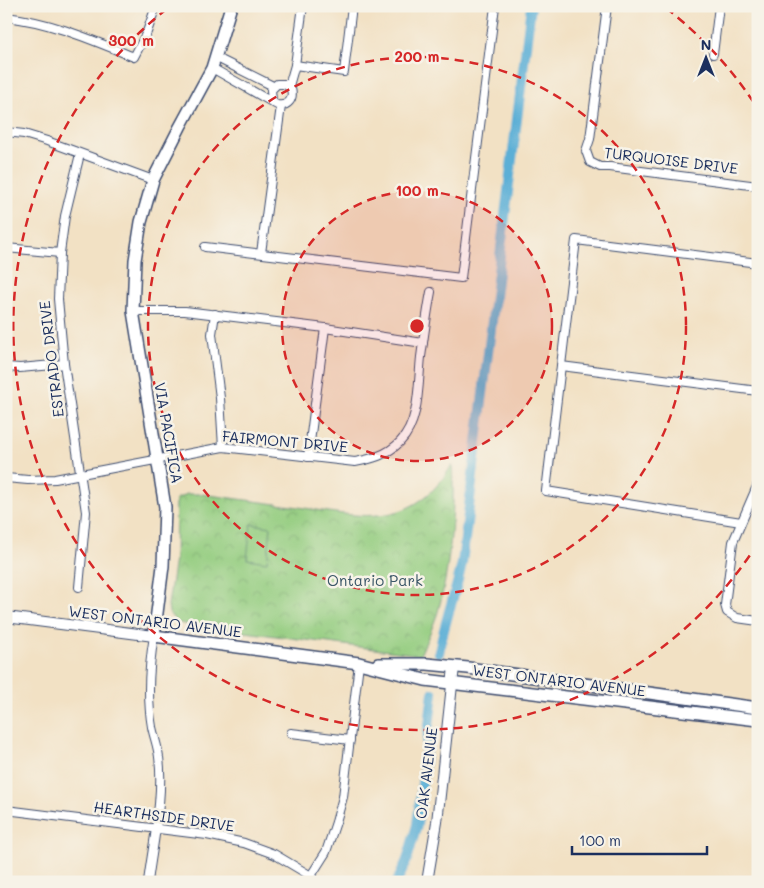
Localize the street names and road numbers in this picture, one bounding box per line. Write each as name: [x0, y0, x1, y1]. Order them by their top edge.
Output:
street label: TURQUOISE DRIVE: [603, 142, 740, 178]
street label: ESTRADO DRIVE: [34, 299, 68, 418]
street label: VIA PACIFICA: [150, 381, 188, 485]
street label: FAIRMONT DRIVE: [221, 426, 349, 456]
street label: WEST ONTARIO AVENUE: [68, 600, 243, 642]
street label: WEST ONTARIO AVENUE: [472, 659, 647, 701]
street label: OAK AVENUE: [410, 726, 442, 820]
street label: HEARTHSIDE DRIVE: [93, 796, 236, 836]

